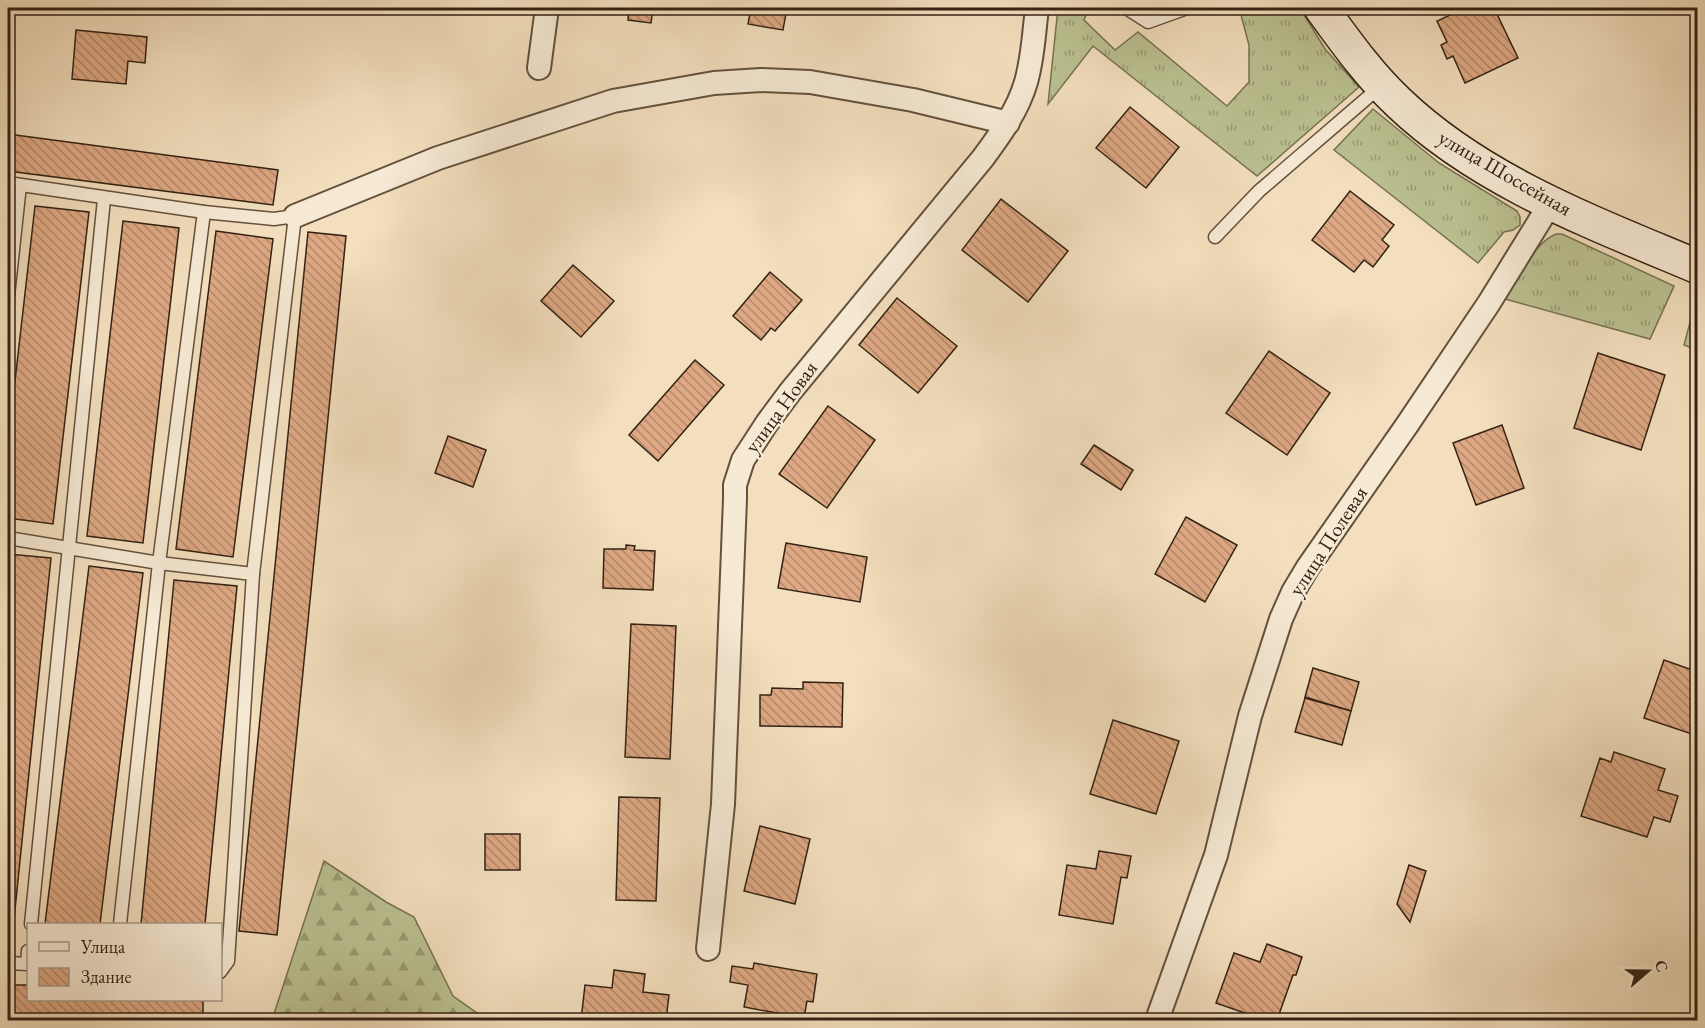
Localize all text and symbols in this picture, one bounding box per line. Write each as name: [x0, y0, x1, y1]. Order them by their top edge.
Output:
street label: улица Шоссейная: [1434, 123, 1577, 222]
street label: улица Новая: [738, 355, 823, 458]
street label: улица Полевая: [1282, 481, 1373, 601]
legend: [27, 923, 222, 1001]
text: Улица: [80, 935, 126, 958]
north arrow: [1618, 941, 1678, 1001]
text: С: [1650, 957, 1673, 975]
text: Здание: [81, 965, 131, 988]

